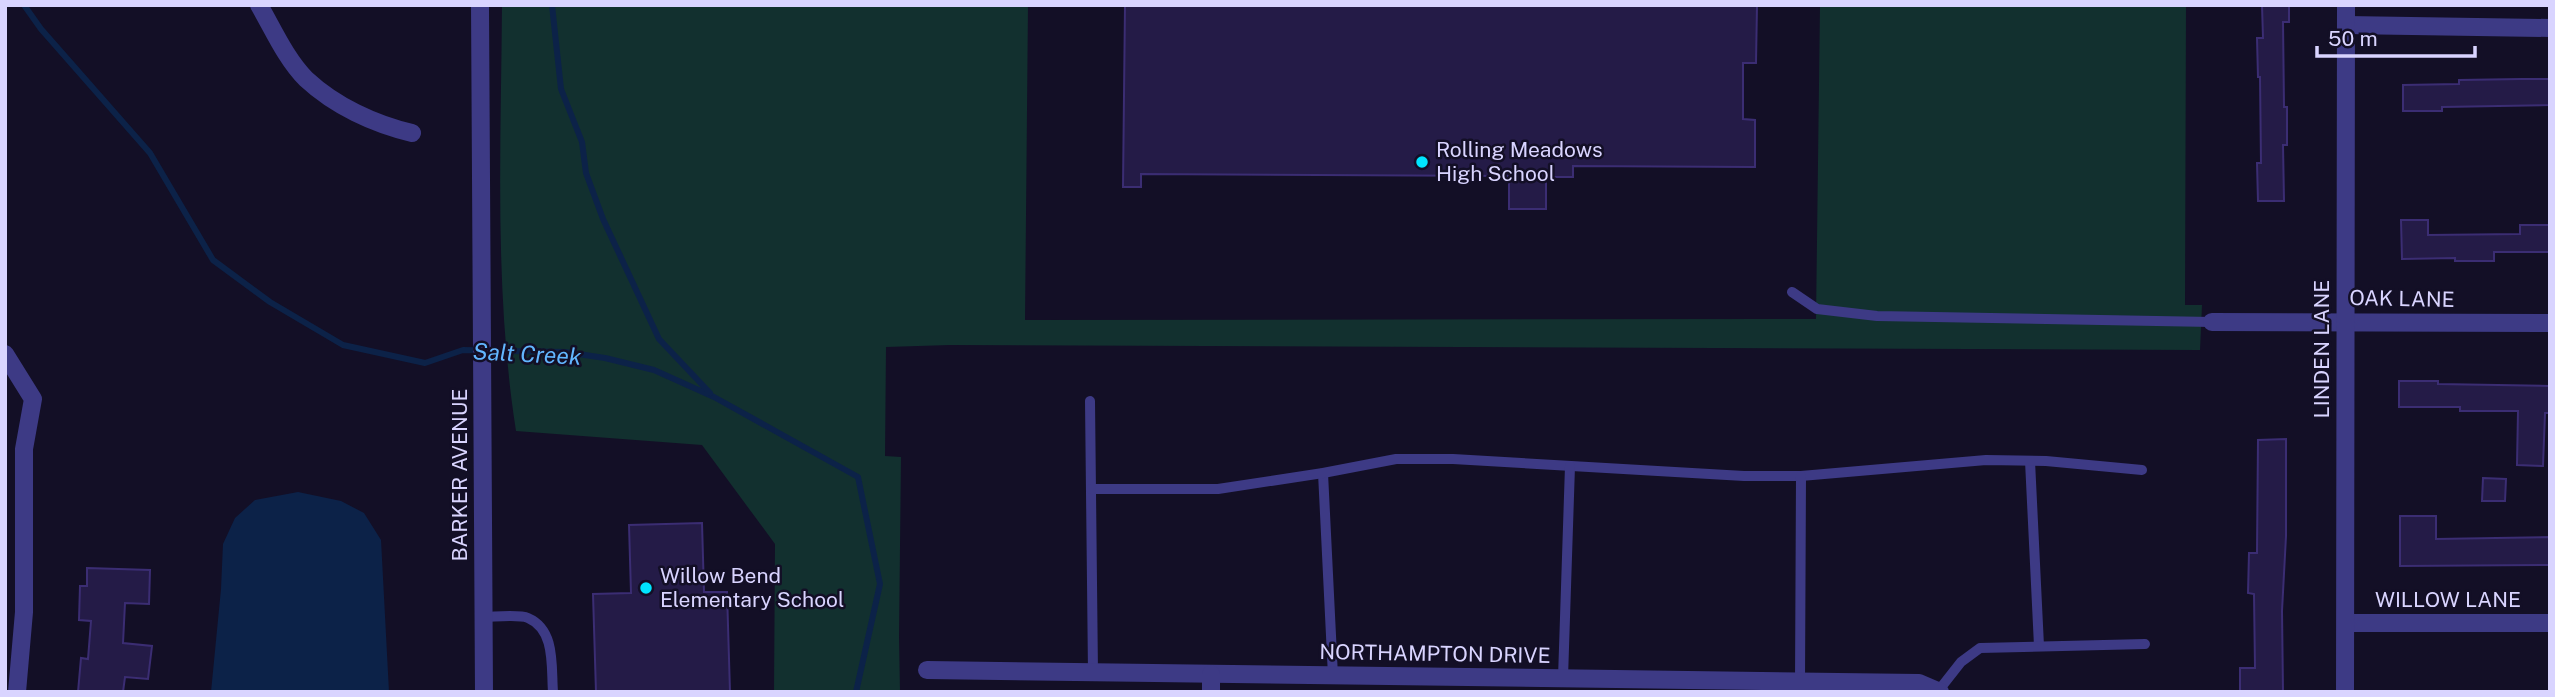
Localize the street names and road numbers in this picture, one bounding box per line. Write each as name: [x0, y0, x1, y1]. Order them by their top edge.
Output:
street label: LINDEN LANE: [2309, 280, 2334, 418]
street label: OAK LANE: [2349, 285, 2455, 312]
street label: BARKER AVENUE: [447, 388, 472, 562]
street label: WILLOW LANE: [2375, 587, 2521, 612]
street label: NORTHAMPTON DRIVE: [1319, 639, 1551, 668]

